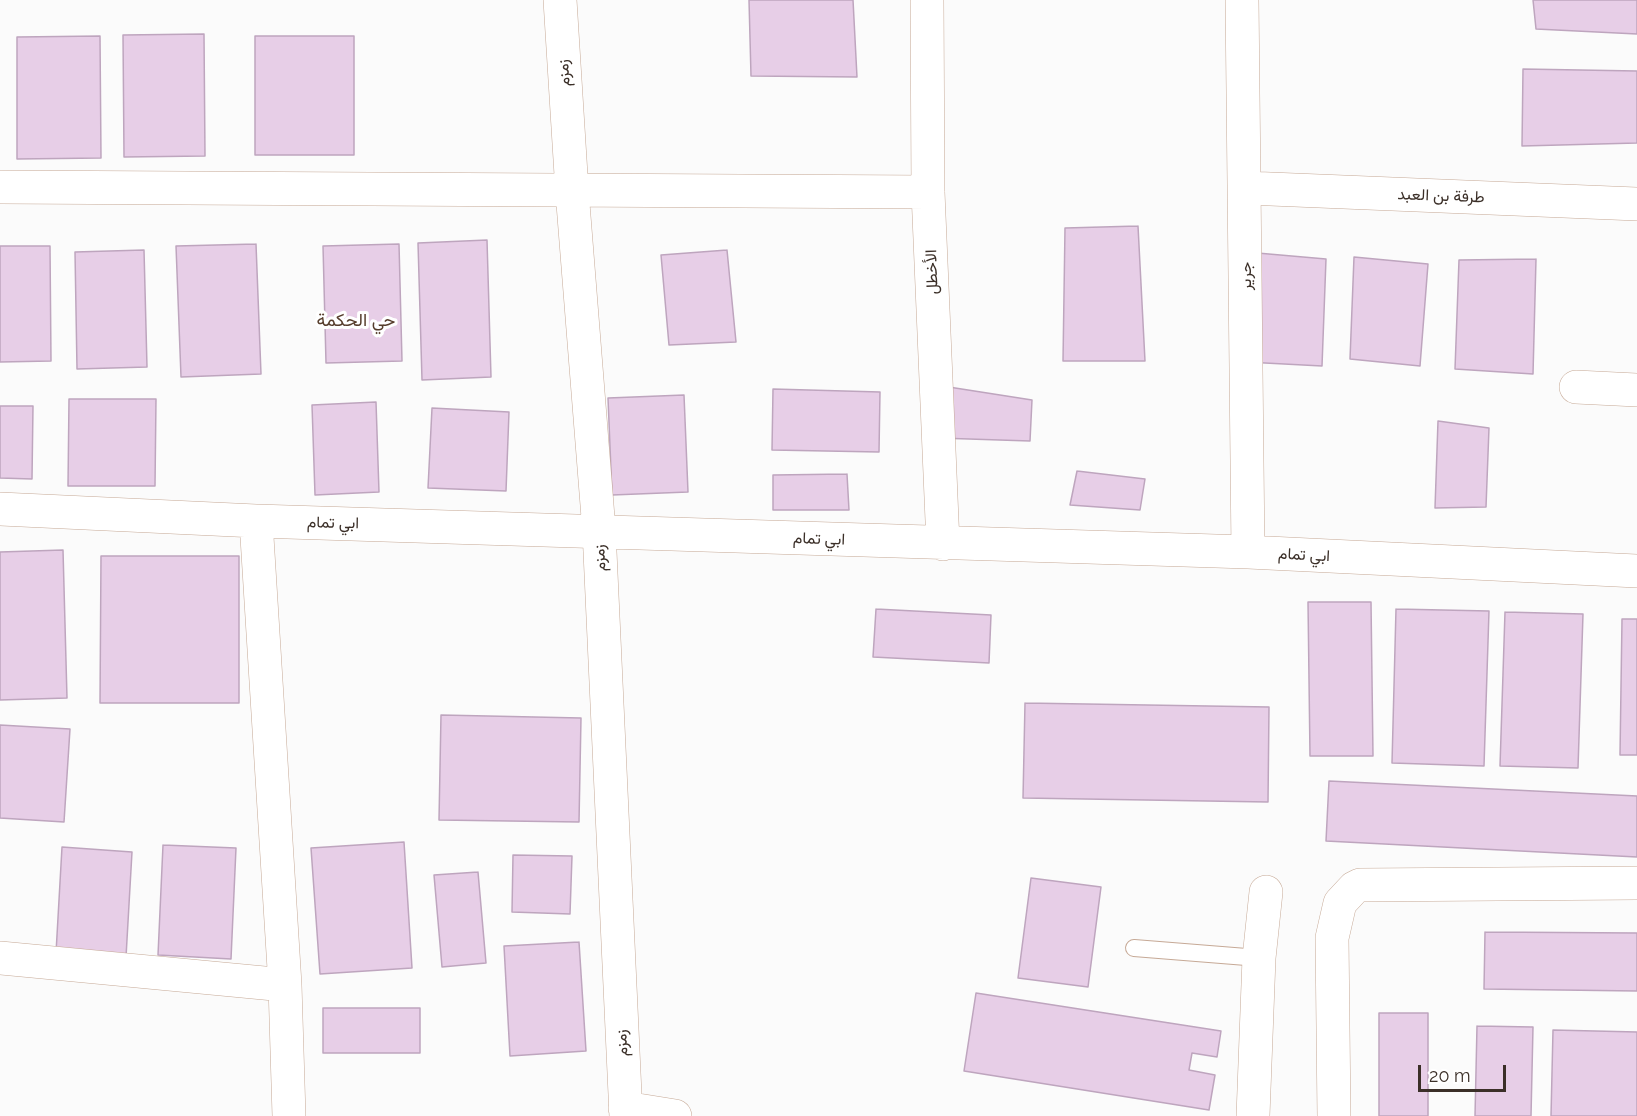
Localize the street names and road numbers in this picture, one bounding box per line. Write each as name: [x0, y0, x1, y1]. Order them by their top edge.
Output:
street label: زمزم: [553, 59, 575, 87]
street label: طرفة بن العبد: [1397, 185, 1485, 207]
street label: الأخطل: [922, 249, 942, 295]
street label: جرير: [1236, 262, 1256, 290]
street label: ابي تمام: [307, 513, 359, 533]
street label: ابي تمام: [793, 528, 845, 550]
street label: زمزم: [590, 544, 610, 572]
street label: ابي تمام: [1277, 544, 1331, 566]
street label: زمزم: [612, 1029, 632, 1057]

